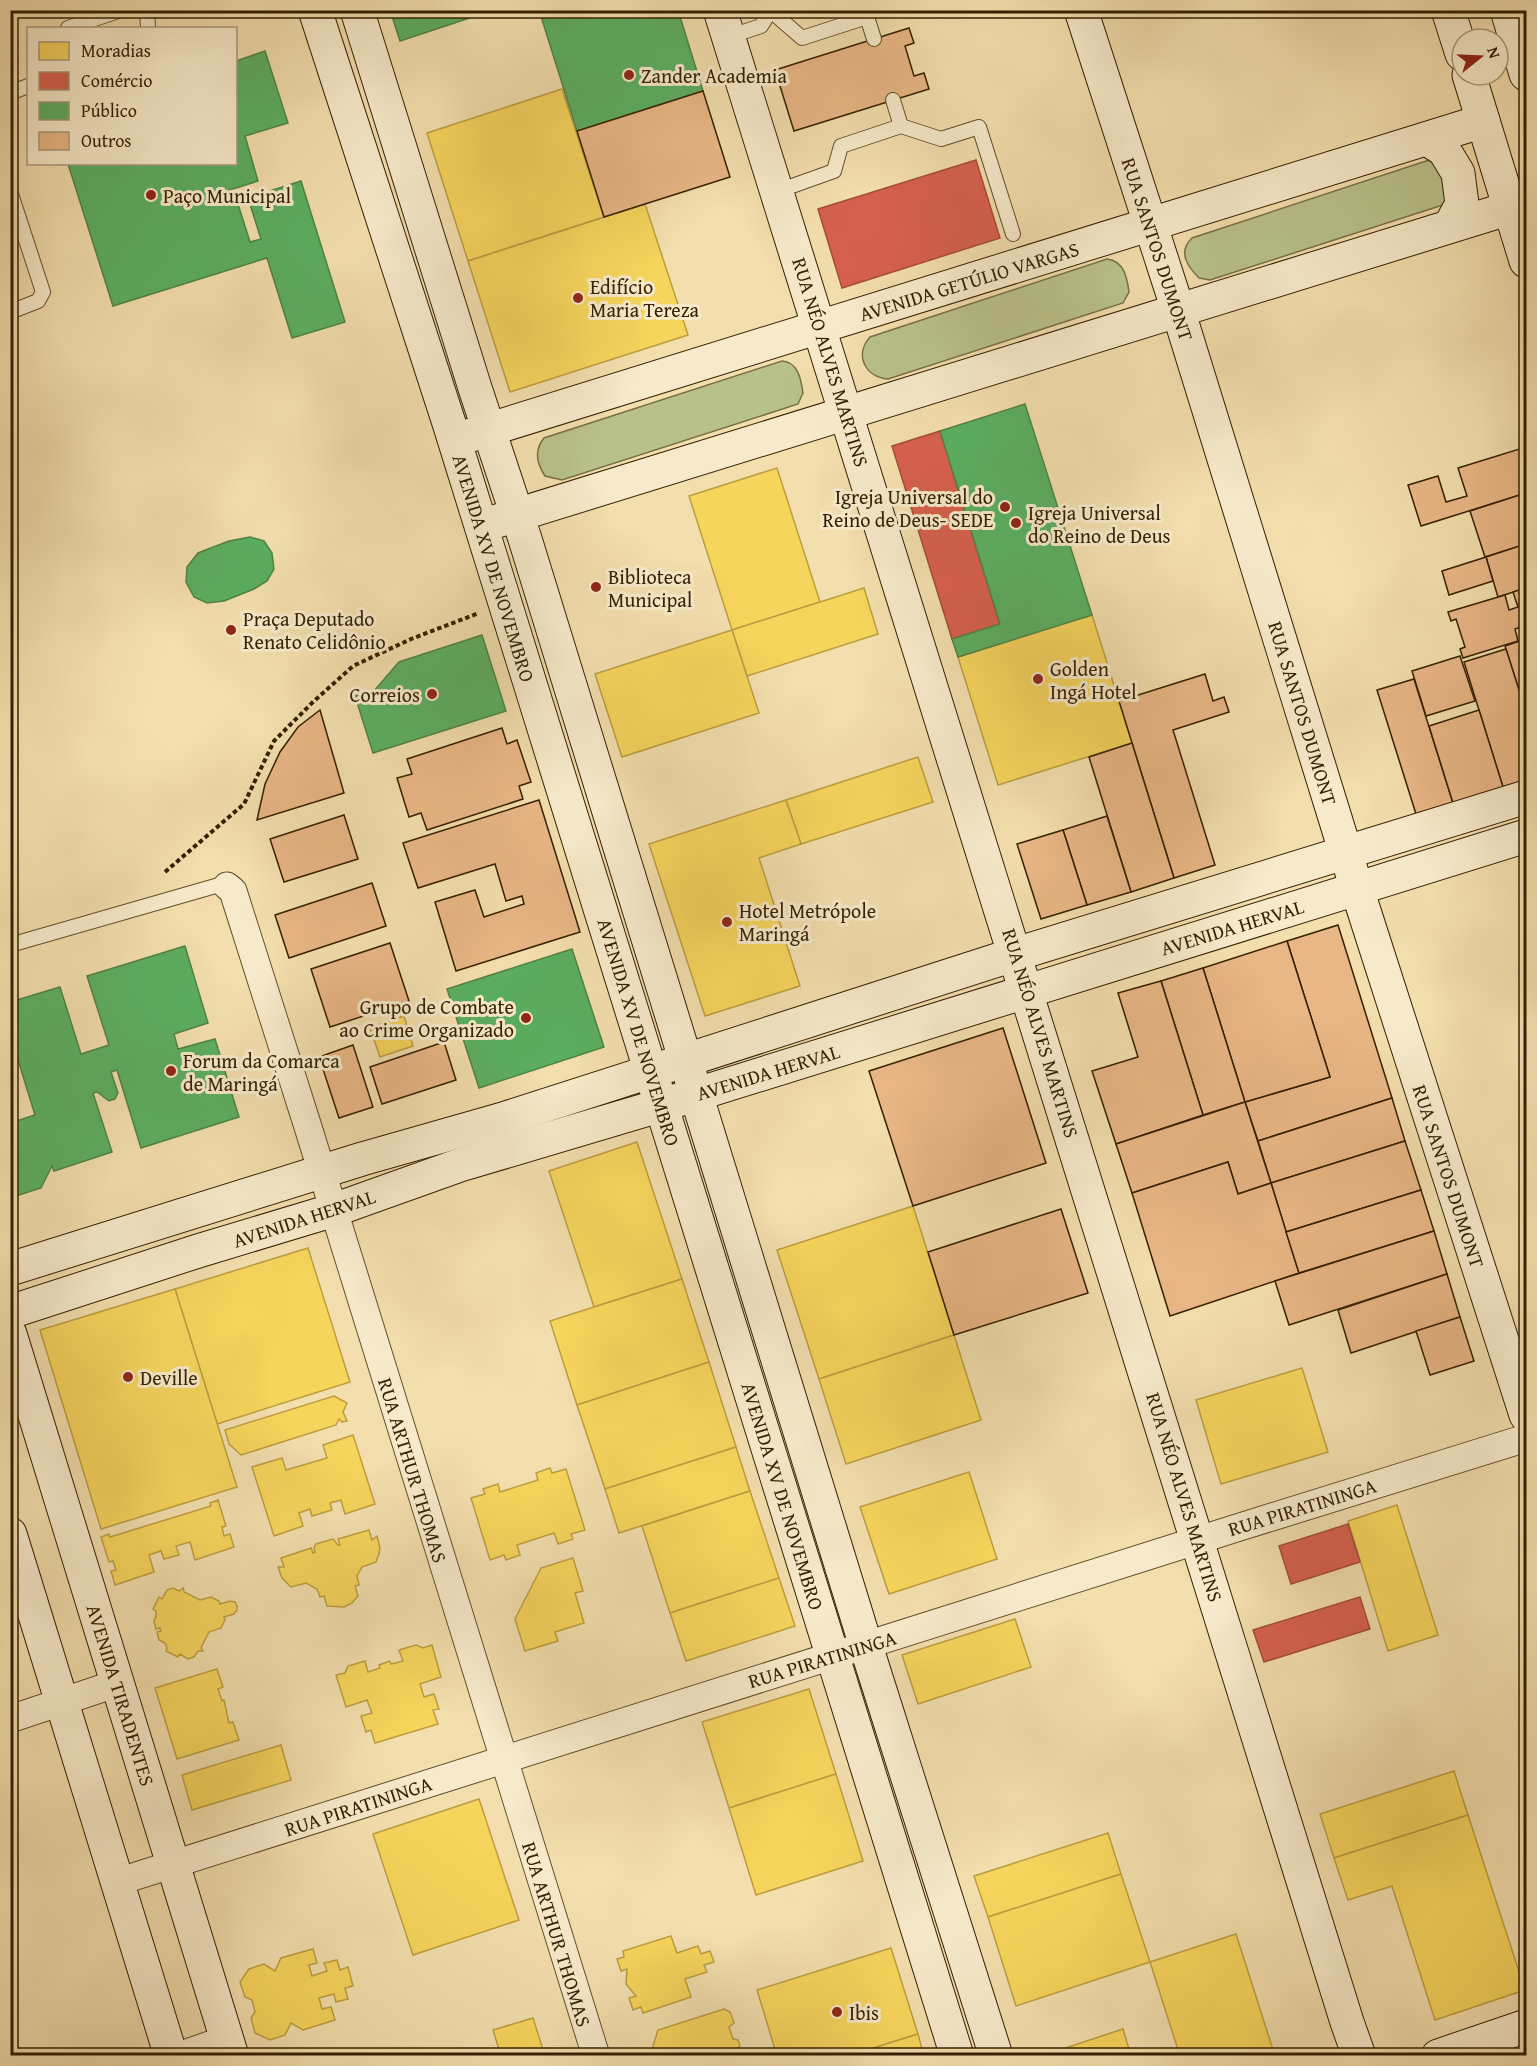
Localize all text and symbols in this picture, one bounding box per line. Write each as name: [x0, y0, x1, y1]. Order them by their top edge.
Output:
legend: [27, 27, 237, 165]
north arrow: [1450, 27, 1510, 87]
text: Moradias: [81, 37, 151, 64]
text: N: [1481, 44, 1507, 61]
place label: Zander Academia: [641, 61, 787, 90]
text: Comércio: [81, 67, 152, 94]
marker: Zander Academia: [622, 68, 636, 82]
text: Público: [81, 97, 137, 124]
text: Outros: [81, 127, 132, 154]
street label: RUA SANTOS DUMONT: [1115, 154, 1201, 344]
place label: Paço Municipal: [163, 181, 291, 210]
marker: Paço Municipal: [144, 188, 158, 202]
street label: AVENIDA GETÚLIO VARGAS: [856, 234, 1082, 328]
street label: RUA NÉO ALVES MARTINS: [785, 254, 877, 470]
place label: Edifício Maria Tereza: [590, 272, 699, 324]
marker: Edifício Maria Tereza: [571, 291, 585, 305]
street label: AVENIDA XV DE NOVEMBRO: [445, 450, 543, 686]
place label: Igreja Universal do Reino de Deus- SEDE: [822, 482, 993, 534]
place label: Igreja Universal do Reino de Deus: [1028, 498, 1170, 550]
marker: Igreja Universal do Reino de Deus- SEDE: [998, 500, 1012, 514]
marker: Igreja Universal do Reino de Deus: [1009, 516, 1023, 530]
place label: Biblioteca Municipal: [608, 562, 693, 614]
marker: Biblioteca Municipal: [589, 580, 603, 594]
place label: Praça Deputado Renato Celidônio: [243, 604, 386, 656]
street label: RUA SANTOS DUMONT: [1261, 617, 1345, 809]
marker: Praça Deputado Renato Celidônio: [224, 623, 238, 637]
place label: Golden Ingá Hotel: [1050, 654, 1137, 706]
marker: Golden Ingá Hotel: [1031, 672, 1045, 686]
place label: Correios: [350, 680, 420, 709]
marker: Correios: [425, 687, 439, 701]
street label: AVENIDA HERVAL: [1157, 891, 1307, 963]
place label: Hotel Metrópole Maringá: [739, 896, 876, 948]
street label: AVENIDA XV DE NOVEMBRO: [590, 914, 688, 1150]
marker: Hotel Metrópole Maringá: [720, 915, 734, 929]
street label: RUA NÉO ALVES MARTINS: [995, 925, 1087, 1141]
place label: Grupo de Combate ao Crime Organizado: [339, 992, 514, 1044]
marker: Grupo de Combate ao Crime Organizado: [519, 1011, 533, 1025]
street label: AVENIDA HERVAL: [693, 1036, 843, 1108]
place label: Forum da Comarca de Maringá: [183, 1046, 340, 1098]
marker: Forum da Comarca de Maringá: [164, 1064, 178, 1078]
street label: RUA SANTOS DUMONT: [1406, 1081, 1492, 1271]
street label: AVENIDA HERVAL: [229, 1181, 379, 1255]
place label: Deville: [140, 1363, 198, 1392]
marker: Deville: [121, 1370, 135, 1384]
street label: RUA ARTHUR THOMAS: [371, 1374, 455, 1566]
street label: AVENIDA XV DE NOVEMBRO: [734, 1378, 832, 1614]
street label: RUA NÉO ALVES MARTINS: [1139, 1389, 1231, 1605]
street label: RUA PIRATININGA: [1224, 1471, 1380, 1543]
street label: AVENIDA TIRADENTES: [80, 1601, 162, 1789]
street label: RUA PIRATININGA: [744, 1623, 900, 1695]
street label: RUA PIRATININGA: [281, 1769, 435, 1843]
street label: RUA ARTHUR THOMAS: [515, 1838, 599, 2030]
place label: Ibis: [849, 1998, 879, 2027]
marker: Ibis: [830, 2005, 844, 2019]

